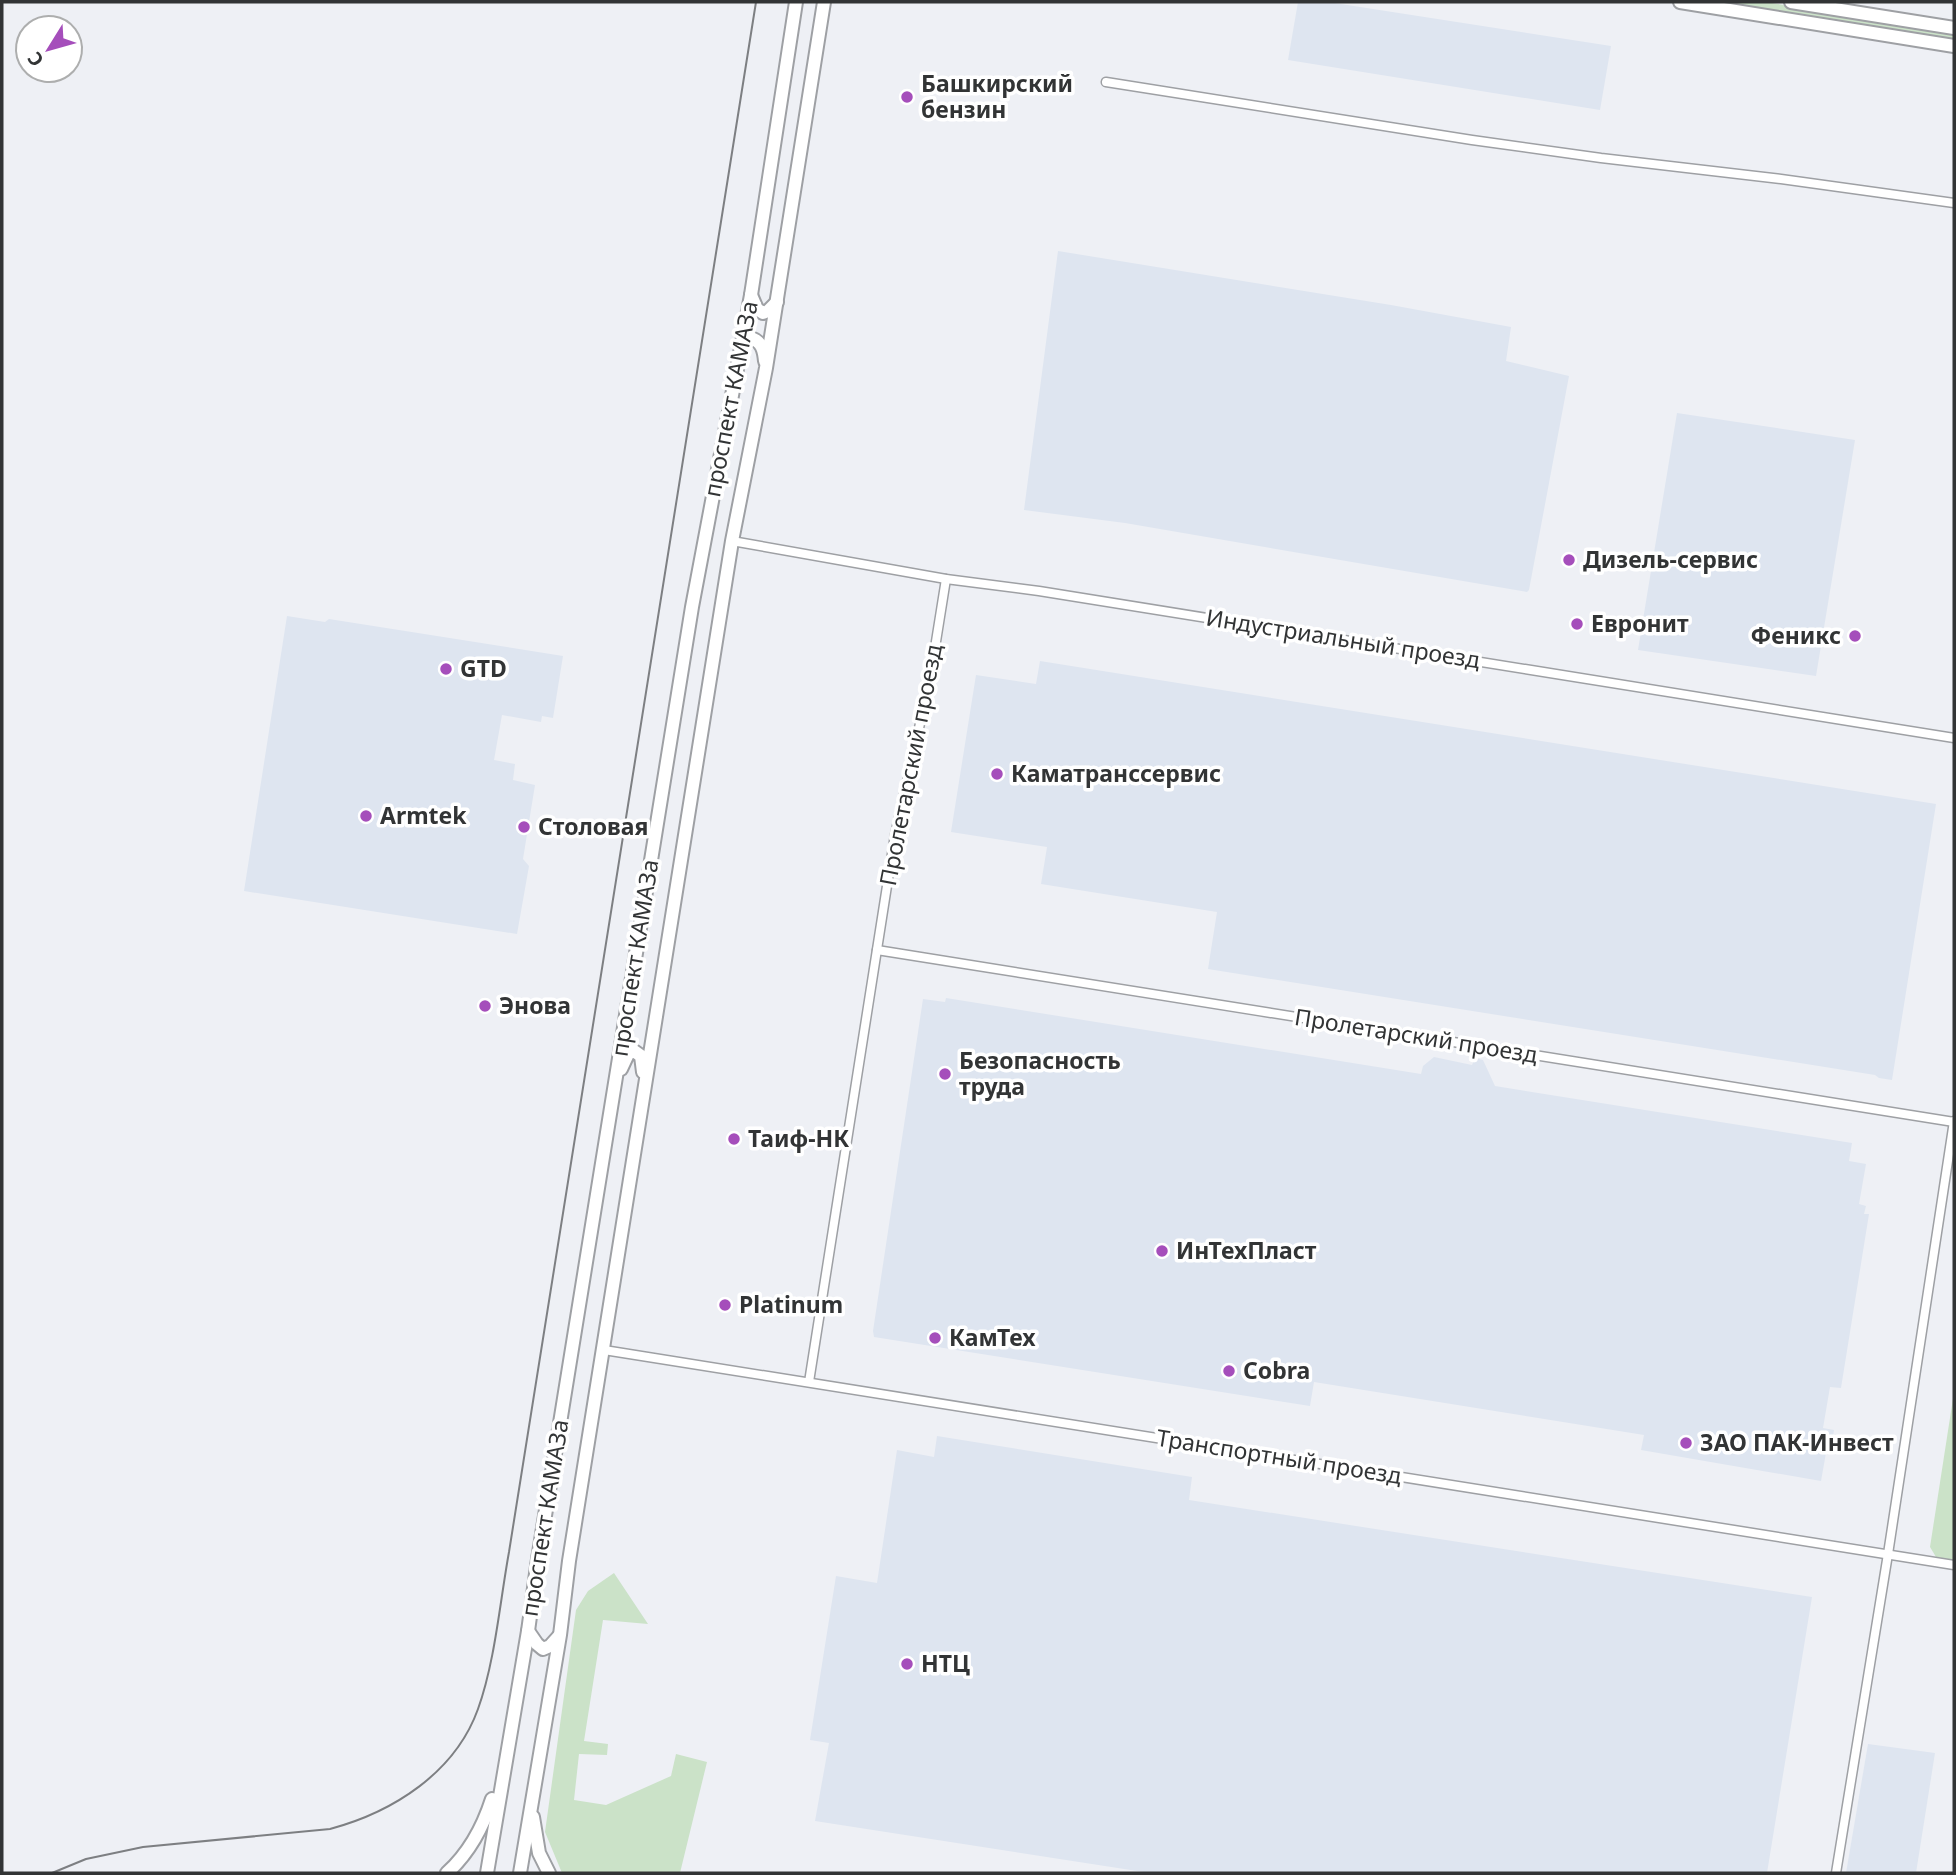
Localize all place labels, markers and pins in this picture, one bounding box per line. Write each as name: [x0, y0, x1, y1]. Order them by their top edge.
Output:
place label: Башкирский бензин: [921, 67, 1073, 125]
marker: Башкирский бензин: [899, 89, 915, 105]
place label: Дизель-сервис: [1583, 543, 1758, 575]
marker: Дизель-сервис: [1561, 552, 1577, 568]
place label: Евронит: [1591, 607, 1689, 639]
marker: Евронит: [1569, 616, 1585, 632]
place label: Феникс: [1750, 619, 1841, 651]
marker: Феникс: [1847, 628, 1863, 644]
place label: GTD: [460, 652, 507, 684]
marker: GTD: [438, 661, 454, 677]
place label: Каматранссервис: [1011, 757, 1221, 789]
marker: Каматранссервис: [989, 766, 1005, 782]
place label: Armtek: [380, 799, 467, 831]
marker: Armtek: [358, 808, 374, 824]
place label: Столовая: [538, 810, 648, 842]
marker: Столовая: [516, 819, 532, 835]
place label: Энова: [499, 989, 571, 1021]
marker: Энова: [477, 998, 493, 1014]
place label: Безопасность труда: [959, 1044, 1121, 1102]
marker: Безопасность труда: [937, 1066, 953, 1082]
place label: Таиф-НК: [748, 1122, 849, 1154]
marker: Таиф-НК: [726, 1131, 742, 1147]
place label: ИнТехПласт: [1176, 1234, 1317, 1266]
marker: ИнТехПласт: [1154, 1243, 1170, 1259]
place label: Platinum: [739, 1288, 843, 1320]
marker: Platinum: [717, 1297, 733, 1313]
place label: КамТех: [949, 1321, 1036, 1353]
marker: КамТех: [927, 1330, 943, 1346]
place label: Cobra: [1243, 1354, 1310, 1386]
marker: Cobra: [1221, 1363, 1237, 1379]
place label: ЗАО ПАК-Инвест: [1700, 1426, 1894, 1458]
marker: ЗАО ПАК-Инвест: [1678, 1435, 1694, 1451]
place label: НТЦ: [921, 1647, 970, 1679]
marker: НТЦ: [899, 1656, 915, 1672]

